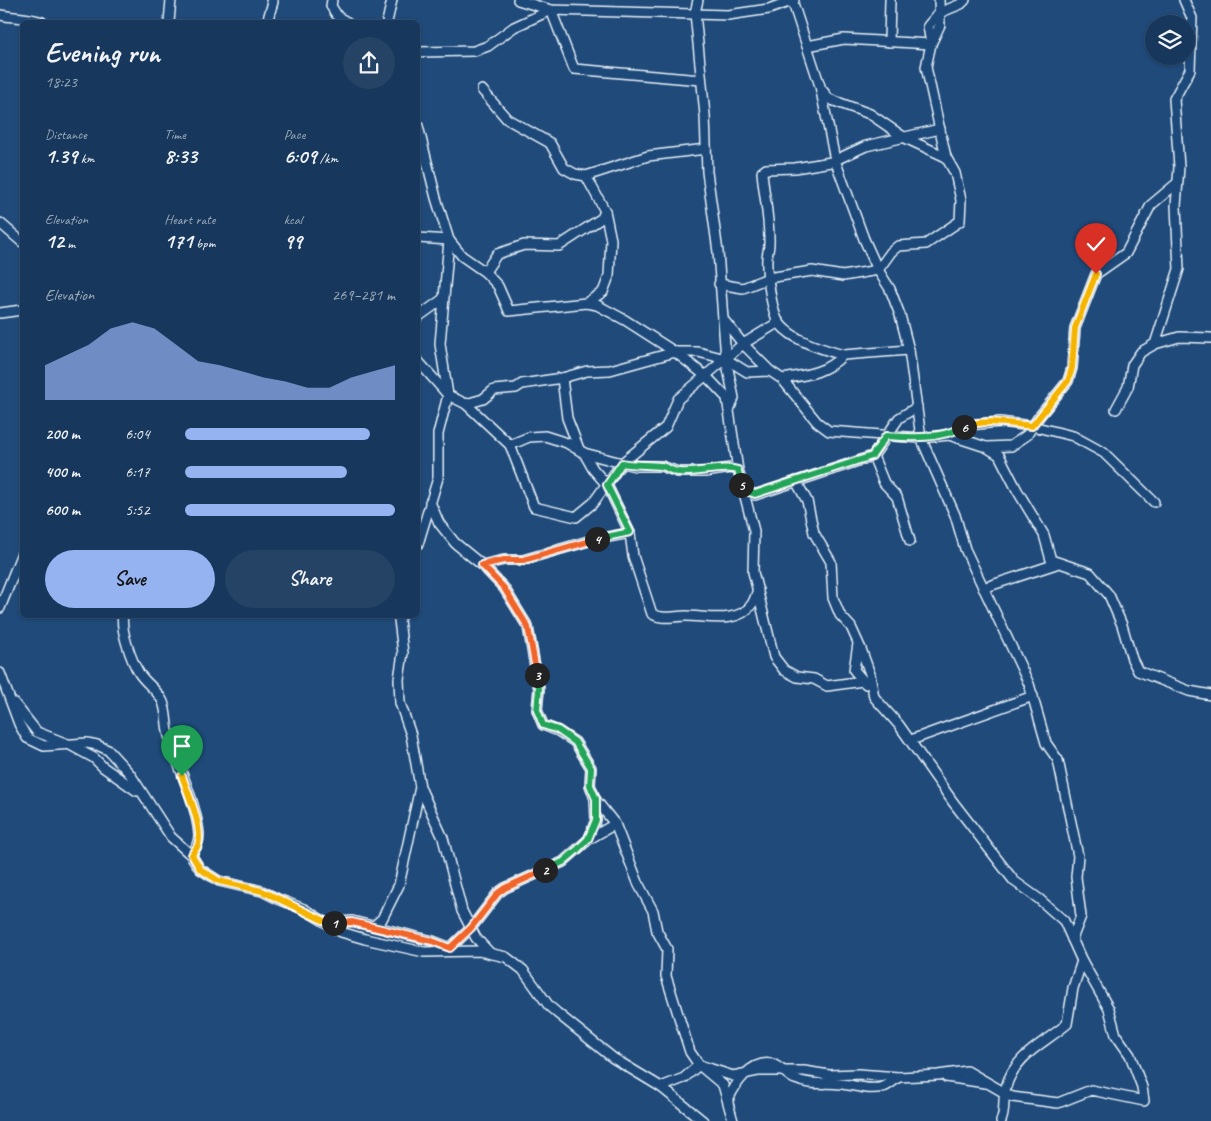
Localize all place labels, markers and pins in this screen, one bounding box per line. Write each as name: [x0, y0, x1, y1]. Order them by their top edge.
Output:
pin: [1075, 223, 1117, 274]
pin: 6: [952, 414, 976, 440]
pin: 5: [728, 472, 754, 498]
pin: 4: [584, 526, 610, 552]
pin: 3: [524, 662, 550, 688]
pin: [161, 725, 203, 776]
pin: 2: [532, 858, 558, 882]
pin: 1: [322, 910, 346, 936]

